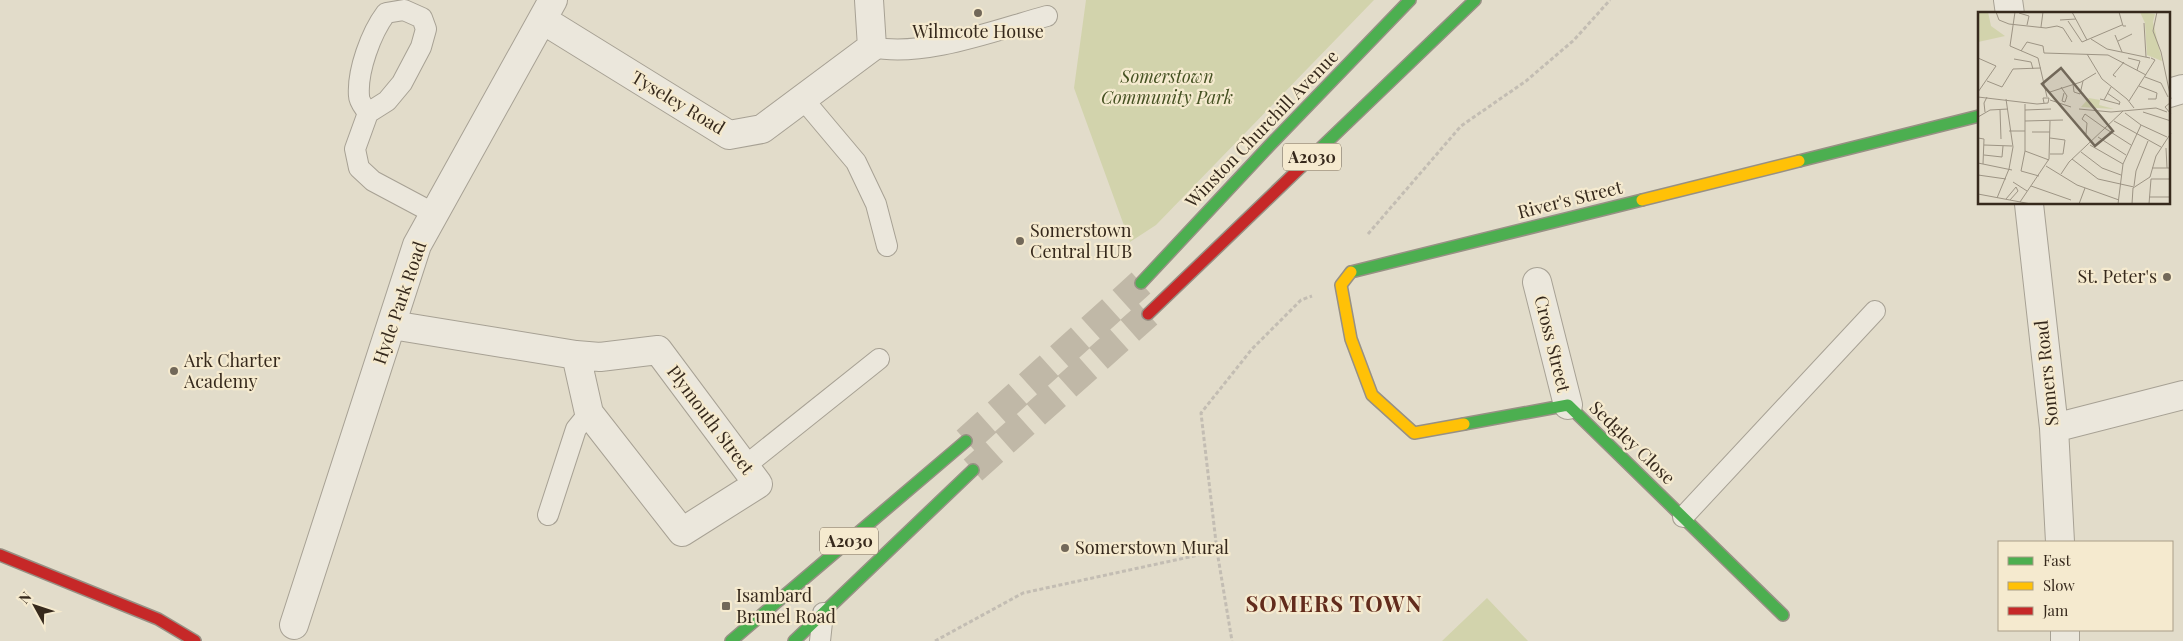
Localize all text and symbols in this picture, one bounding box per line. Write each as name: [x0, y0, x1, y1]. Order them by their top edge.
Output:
marker: Wilmcote House: [972, 7, 984, 19]
inset map: [1978, 12, 2170, 205]
place label: Wilmcote House: [911, 19, 1044, 43]
street label: Winston Churchill Avenue: [1179, 44, 1343, 213]
park label: Somerstown Community Park: [1101, 64, 1233, 109]
street label: Tyseley Road: [627, 65, 730, 140]
road number: A2030: [1283, 144, 1341, 170]
street label: River's Street: [1515, 174, 1625, 224]
place label: Somerstown Central HUB: [1030, 218, 1132, 263]
marker: Somerstown Central HUB: [1014, 235, 1026, 247]
street label: Hyde Park Road: [367, 238, 431, 367]
place label: St. Peter's: [2078, 264, 2157, 288]
marker: St. Peter's: [2161, 271, 2173, 283]
street label: Cross Street: [1529, 293, 1577, 395]
street label: Somers Road: [2028, 319, 2063, 427]
place label: Ark Charter Academy: [183, 348, 281, 393]
street label: Plymouth Street: [662, 360, 760, 479]
marker: Ark Charter Academy: [168, 365, 180, 377]
street label: Sedgley Close: [1585, 395, 1681, 489]
road number: A2030: [820, 528, 878, 554]
place label: Somerstown Mural: [1075, 535, 1229, 559]
legend: [1998, 541, 2173, 631]
marker: Somerstown Mural: [1059, 542, 1071, 554]
text: Fast: [2043, 550, 2072, 570]
text: Slow: [2043, 575, 2075, 595]
north arrow: [10, 581, 60, 631]
place label: Isambard Brunel Road: [736, 583, 837, 628]
text: N: [14, 587, 35, 607]
district label: SOMERS TOWN: [1245, 588, 1423, 618]
marker: Isambard Brunel Road: [720, 600, 732, 612]
text: Jam: [2042, 600, 2069, 620]

